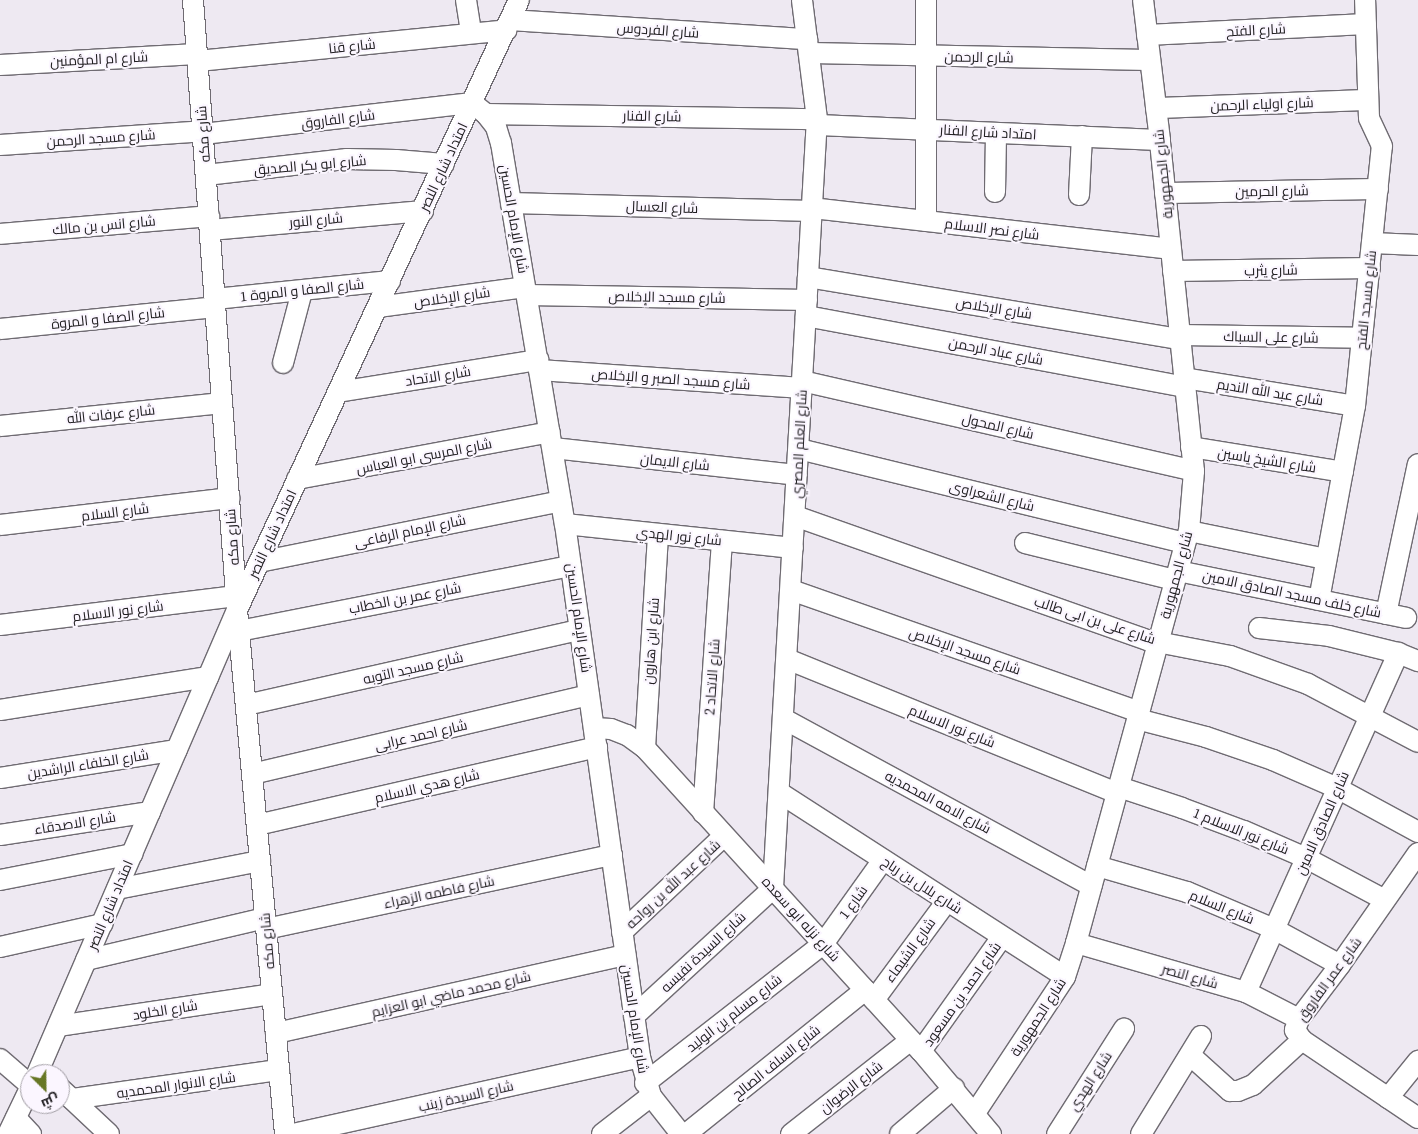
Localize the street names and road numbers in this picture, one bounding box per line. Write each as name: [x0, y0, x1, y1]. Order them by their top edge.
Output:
street label: شارع الفردوس: [616, 19, 700, 41]
street label: شارع الفتح: [1226, 20, 1286, 40]
street label: شارع قنا: [328, 35, 376, 57]
street label: شارع ام المؤمنين: [49, 48, 149, 70]
street label: شارع الرحمن: [944, 48, 1014, 66]
street label: شارع اولياء الرحمن: [1210, 94, 1314, 114]
street label: شارع مكه: [193, 105, 213, 163]
street label: شارع الفاروق: [300, 106, 376, 132]
street label: شارع الفنار: [622, 107, 682, 125]
street label: امتداد شارع النصر: [415, 120, 471, 214]
street label: امتداد شارع الفنار: [939, 121, 1037, 143]
street label: شارع مسجد الرحمن: [46, 126, 156, 150]
street label: شارع الجمهورية: [1150, 128, 1176, 220]
street label: شارع ابو بكر الصديق: [253, 152, 367, 178]
street label: شارع الإمام الحسين: [496, 163, 532, 275]
street label: شارع الحرمين: [1235, 182, 1309, 200]
street label: شارع العسال: [626, 197, 698, 217]
street label: شارع النور: [288, 209, 344, 231]
street label: شارع انس بن مالك: [52, 212, 156, 238]
street label: شارع نصر الاسلام: [944, 215, 1040, 243]
street label: شارع مسجد الفتح: [1352, 249, 1380, 351]
street label: شارع يثرب: [1244, 261, 1298, 279]
street label: شارع الصفا و المروة 1: [239, 275, 365, 305]
street label: شارع الإخلاص: [413, 283, 491, 311]
street label: شارع مسجد الإخلاص: [608, 288, 726, 306]
street label: شارع الإخلاص: [955, 294, 1033, 322]
street label: شارع الصفا و المروة: [50, 304, 166, 332]
street label: شارع على السباك: [1223, 328, 1319, 346]
street label: شارع عباد الرحمن: [947, 334, 1045, 368]
street label: شارع الاتحاد: [404, 363, 472, 389]
street label: شارع مسجد الصبر و الإخلاص: [591, 365, 751, 393]
street label: شارع عبد الله النديم: [1216, 375, 1324, 409]
street label: شارع العلم المصري: [788, 389, 810, 499]
street label: شارع عرفات الله: [66, 401, 156, 427]
street label: شارع المحول: [960, 410, 1036, 442]
street label: شارع المرسى ابو العباس: [355, 435, 493, 477]
street label: شارع الشيخ ياسين: [1217, 444, 1317, 476]
street label: شارع الايمان: [639, 450, 711, 474]
street label: شارع الشعراوى: [948, 477, 1036, 515]
street label: امتداد شارع النصر: [244, 487, 300, 581]
street label: شارع السلام: [80, 500, 150, 524]
street label: شارع مكه: [222, 508, 242, 566]
street label: شارع الإمام الرفاعى: [353, 511, 467, 551]
street label: شارع نور الهدي: [635, 523, 723, 549]
street label: شارع الجمهورية: [1156, 529, 1196, 621]
street label: شارع الإمام الحسين: [563, 562, 595, 674]
street label: شارع خلف مسجد الصادق الامين: [1201, 567, 1383, 621]
street label: شارع عمر بن الخطاب: [347, 579, 463, 617]
street label: شارع على بن ابى طالب: [1032, 592, 1158, 648]
street label: شارع نور الاسلام: [71, 597, 165, 625]
street label: شارع ابن هارون: [640, 597, 662, 685]
street label: شارع مسجد الإخلاص: [907, 624, 1023, 678]
street label: شارع الاتحاد 2: [701, 638, 723, 716]
street label: شارع مسجد التوبه: [361, 648, 465, 688]
street label: شارع نور الاسلام: [906, 701, 998, 751]
street label: شارع احمد عرابى: [373, 716, 469, 754]
street label: شارع الخلفاء الراشدين: [26, 746, 150, 782]
street label: شارع هدي الاسلام: [373, 766, 481, 806]
street label: شارع الامه المحمديه: [882, 767, 994, 837]
street label: شارع الصادق الامين: [1292, 768, 1352, 878]
street label: شارع نور الاسلام 1: [1191, 804, 1291, 858]
street label: شارع الاصدقاء: [33, 808, 117, 838]
street label: شارع عبد الله بن رواحه: [622, 836, 724, 932]
street label: شارع بلال بن رباح: [879, 853, 965, 917]
street label: امتداد شارع النصر: [84, 858, 136, 952]
street label: شارع فاطمه الزهراء: [382, 872, 496, 912]
street label: شارع نزله ابو سعده: [758, 873, 844, 965]
street label: شارع 1: [835, 882, 871, 922]
street label: شارع السلام: [1187, 886, 1257, 928]
street label: شارع السيدة نفيسه: [657, 908, 749, 996]
street label: شارع مكه: [256, 912, 278, 970]
street label: شارع الشيماء: [881, 915, 939, 985]
street label: شارع عمر الفاروق: [1293, 934, 1365, 1024]
street label: شارع احمد بن مسعود: [920, 939, 1004, 1049]
street label: شارع النصر: [1160, 960, 1220, 992]
street label: شارع الإمام الحسين: [618, 963, 652, 1075]
street label: شارع محمد ماضي ابو العزايم: [370, 967, 532, 1021]
street label: شارع مسلم بن الوليد: [683, 971, 785, 1055]
street label: شارع الجمهورية: [1006, 975, 1070, 1059]
street label: شارع الخلود: [131, 997, 199, 1023]
street label: شارع السلف الصالح: [728, 1021, 824, 1103]
street label: شارع الهدي: [1065, 1048, 1115, 1114]
street label: شارع الرضوان: [816, 1057, 886, 1117]
street label: شارع الانوار المحمديه: [115, 1068, 237, 1102]
street label: شارع السيدة زينب: [417, 1077, 515, 1115]

